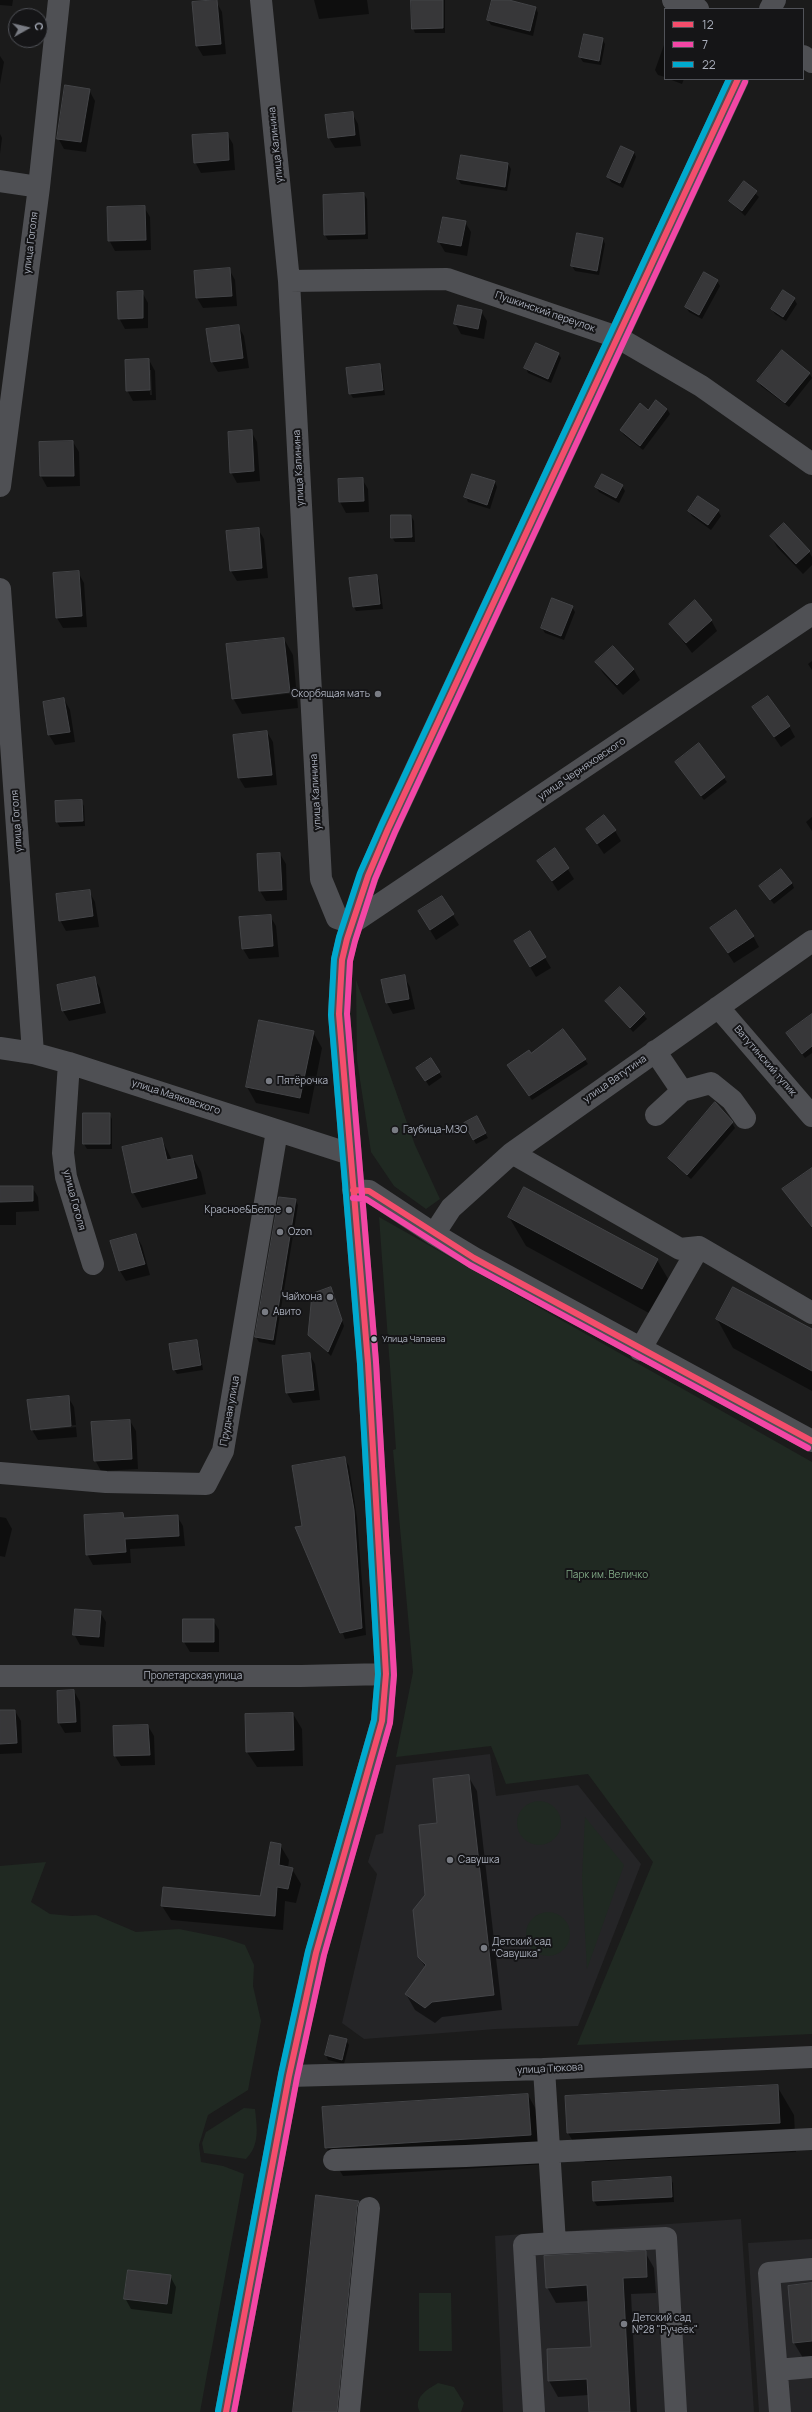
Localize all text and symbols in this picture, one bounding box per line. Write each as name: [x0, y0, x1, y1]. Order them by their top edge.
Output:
north arrow: [8, 8, 48, 48]
legend: [664, 8, 804, 80]
text: 12: [702, 16, 714, 33]
text: С: [31, 21, 47, 31]
text: 7: [702, 36, 708, 53]
text: 22: [702, 56, 716, 73]
street label: улица Калинина: [266, 106, 286, 184]
street label: улица Гоголя: [21, 211, 41, 275]
street label: Пушкинский переулок: [493, 289, 597, 335]
street label: улица Калинина: [291, 430, 307, 506]
place label: Скорбящая мать: [291, 688, 370, 700]
marker: Скорбящая мать: [373, 689, 383, 699]
street label: улица Черняховского: [536, 735, 628, 803]
street label: улица Калинина: [308, 754, 324, 830]
street label: улица Гоголя: [9, 789, 25, 853]
street label: Ватутинский тупик: [731, 1023, 799, 1099]
street label: улица Ватутина: [581, 1053, 649, 1105]
place label: Пятёрочка: [277, 1075, 328, 1087]
marker: Пятёрочка: [264, 1076, 274, 1086]
street label: улица Маяковского: [130, 1077, 222, 1117]
place label: Гаубица-МЗО: [403, 1124, 467, 1136]
marker: Гаубица-МЗО: [390, 1125, 400, 1135]
street label: улица Гоголя: [60, 1168, 88, 1232]
place label: Красное&Белое: [204, 1204, 281, 1216]
marker: Красное&Белое: [284, 1205, 294, 1215]
place label: Ozon: [288, 1226, 312, 1238]
marker: Ozon: [275, 1227, 285, 1237]
place label: Чайхона: [282, 1291, 322, 1303]
marker: Чайхона: [325, 1292, 335, 1302]
place label: Авито: [273, 1306, 301, 1318]
marker: Авито: [260, 1307, 270, 1317]
marker: Улица Чапаева: [369, 1334, 379, 1344]
place label: Улица Чапаева: [382, 1334, 446, 1344]
street label: Прудная улица: [218, 1375, 242, 1447]
park label: Парк им. Величко: [566, 1569, 648, 1581]
street label: Пролетарская улица: [144, 1670, 242, 1682]
place label: Савушка: [458, 1854, 499, 1866]
marker: Савушка: [445, 1855, 455, 1865]
place label: Детский сад "Савушка": [492, 1936, 551, 1960]
marker: Детский сад "Савушка": [479, 1943, 489, 1953]
street label: улица Тюкова: [517, 2061, 583, 2077]
place label: Детский сад №28 "Ручеёк": [632, 2312, 698, 2336]
marker: Детский сад №28 "Ручеёк": [619, 2319, 629, 2329]

